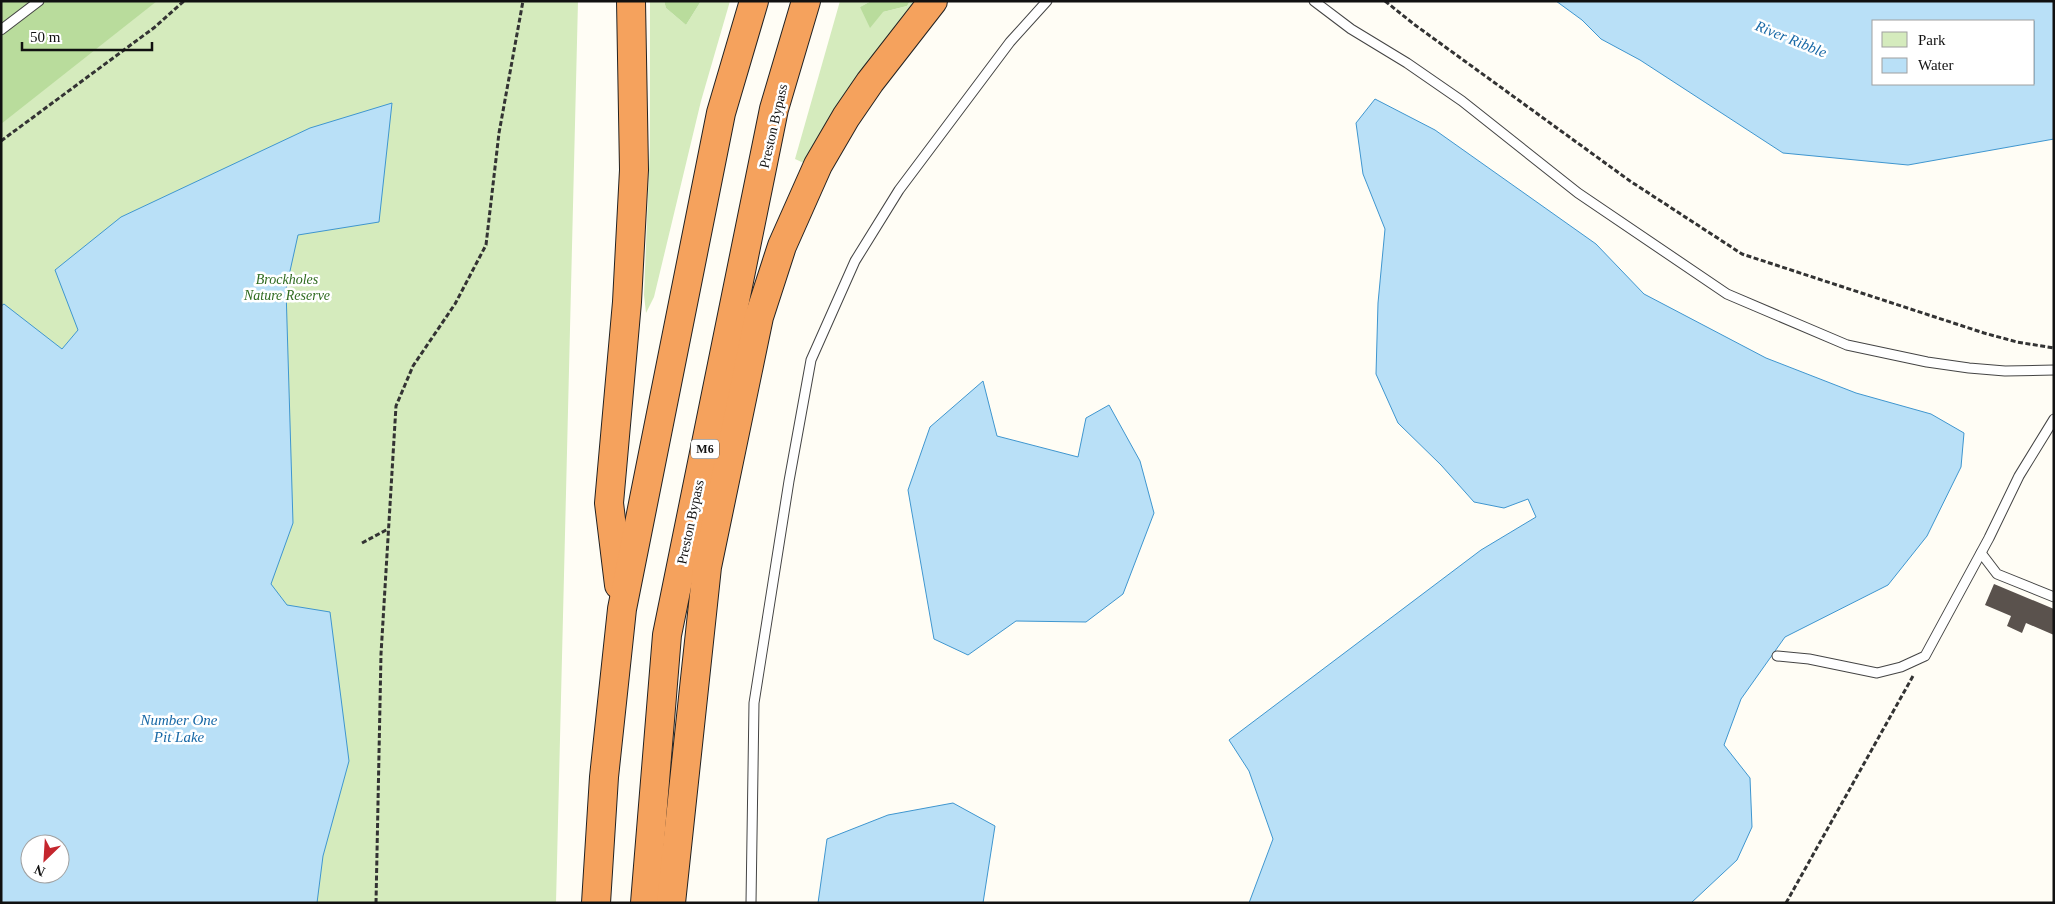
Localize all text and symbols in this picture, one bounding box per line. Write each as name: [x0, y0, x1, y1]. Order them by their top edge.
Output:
water label: River Ribble: [1752, 17, 1829, 61]
scale bar: [22, 20, 152, 52]
legend: [1872, 20, 2035, 85]
text: 50 m: [30, 29, 61, 45]
text: Park: [1918, 32, 1946, 48]
text: Water: [1918, 57, 1953, 73]
street label: Preston Bypass: [757, 83, 790, 170]
park label: Brockholes Nature Reserve: [243, 272, 330, 303]
road number: M6: [691, 439, 719, 458]
street label: Preston Bypass: [674, 479, 707, 566]
water label: Number One Pit Lake: [139, 712, 218, 745]
north arrow: [20, 834, 70, 884]
text: N: [32, 861, 47, 879]

